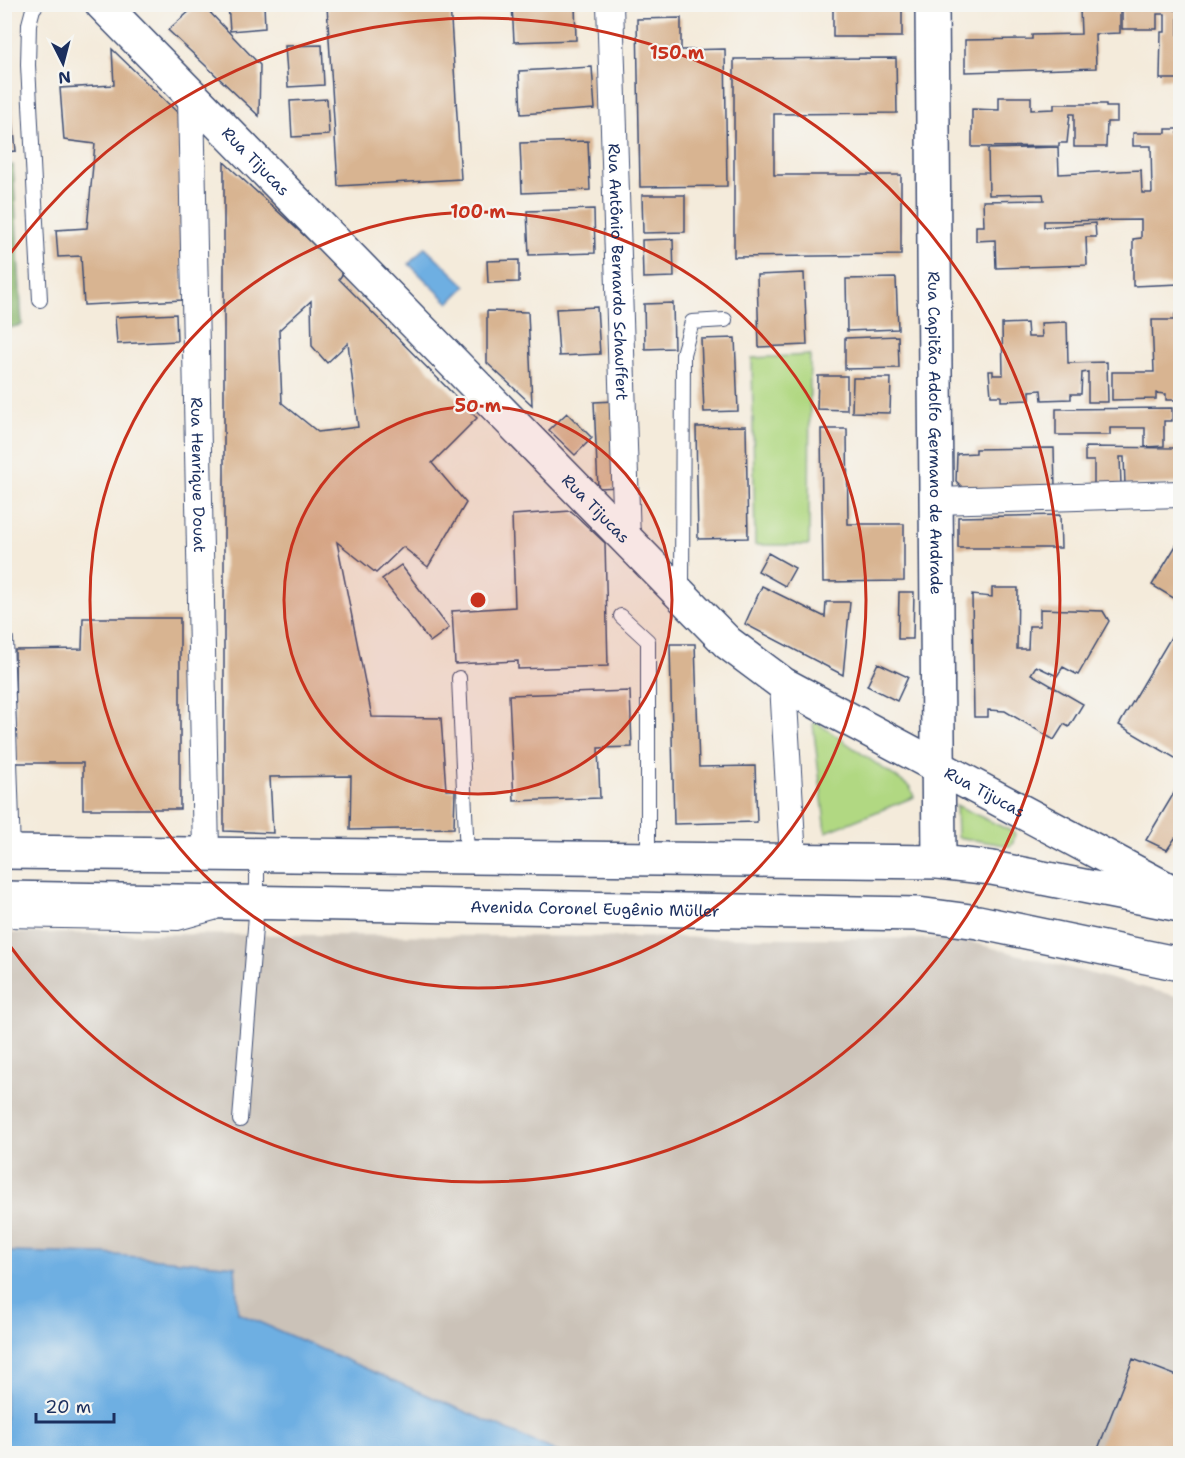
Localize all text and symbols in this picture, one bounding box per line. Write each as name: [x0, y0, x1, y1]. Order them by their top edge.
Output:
north arrow: [33, 33, 93, 93]
text: 150 m: [650, 41, 705, 65]
text: N: [57, 66, 72, 89]
street label: Rua Tijucas: [217, 123, 294, 200]
street label: Rua Antônio Bernardo Schauffert: [603, 143, 633, 401]
text: 100 m: [450, 200, 506, 224]
street label: Rua Capitão Adolfo Germano de Andrade: [923, 271, 947, 595]
text: 50 m: [455, 394, 502, 418]
street label: Rua Henrique Douat: [186, 397, 210, 553]
street label: Rua Tijucas: [557, 470, 634, 548]
centre of rings: [468, 590, 488, 610]
street label: Rua Tijucas: [941, 762, 1029, 822]
street label: Avenida Coronel Eugênio Müller: [470, 896, 720, 922]
scale bar: [36, 1386, 114, 1424]
text: 20 m: [45, 1395, 91, 1419]

